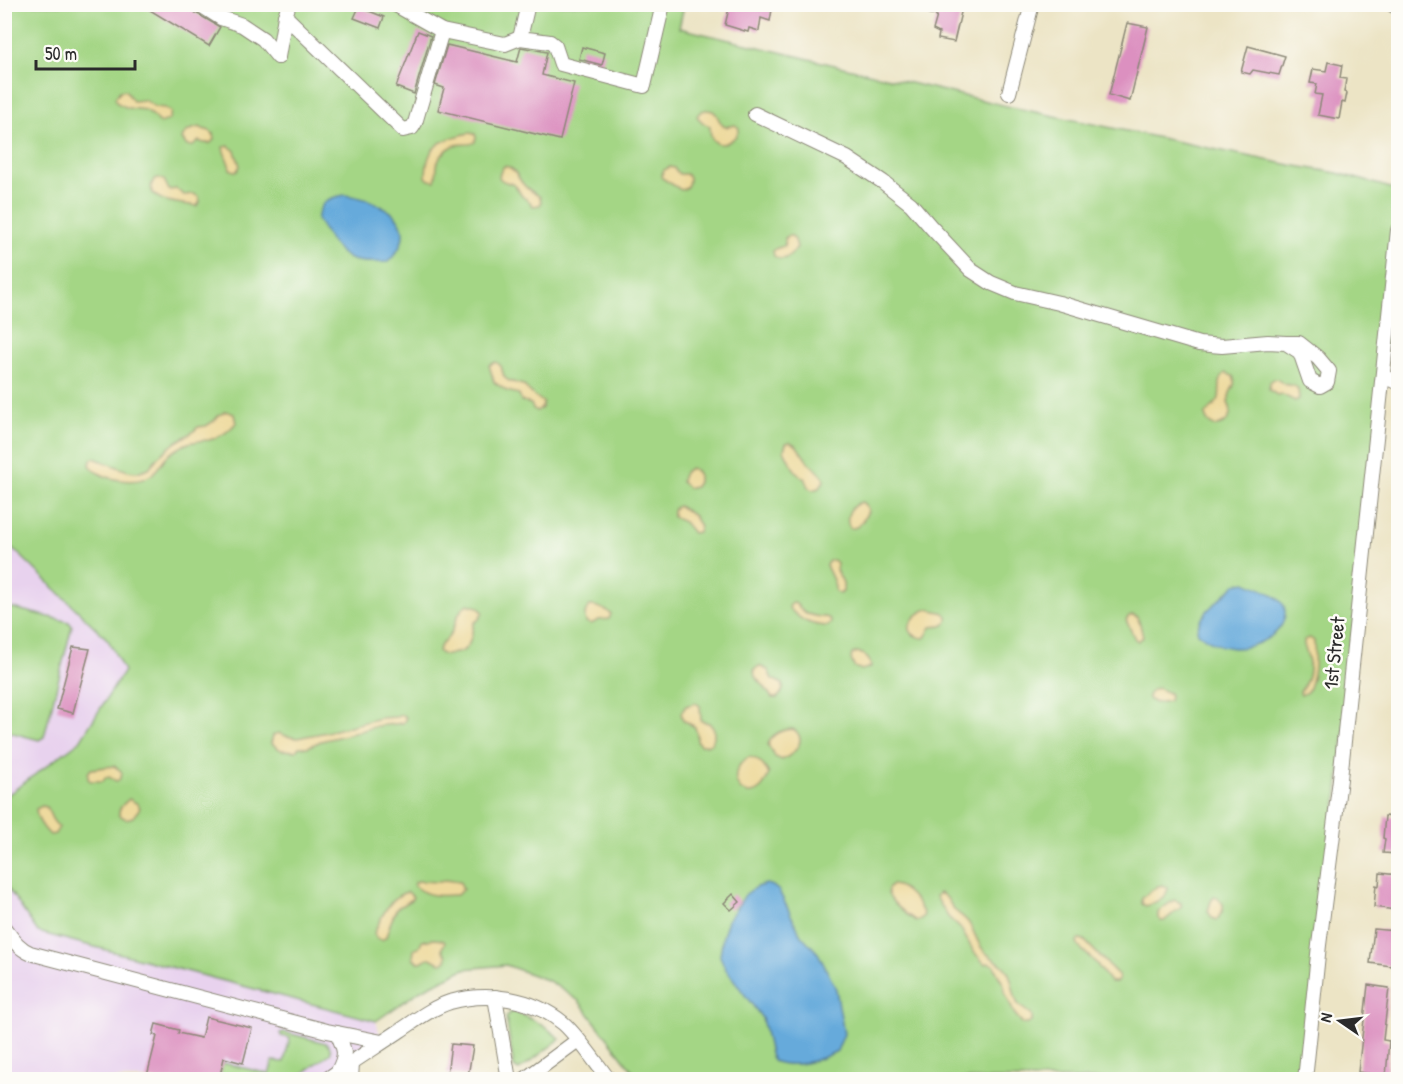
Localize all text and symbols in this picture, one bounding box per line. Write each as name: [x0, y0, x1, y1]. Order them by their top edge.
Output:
scale bar: [36, 33, 135, 71]
text: 50 m: [45, 41, 77, 66]
street label: 1st Street: [1316, 614, 1351, 691]
north arrow: [1310, 991, 1370, 1051]
text: N: [1314, 1010, 1337, 1024]

